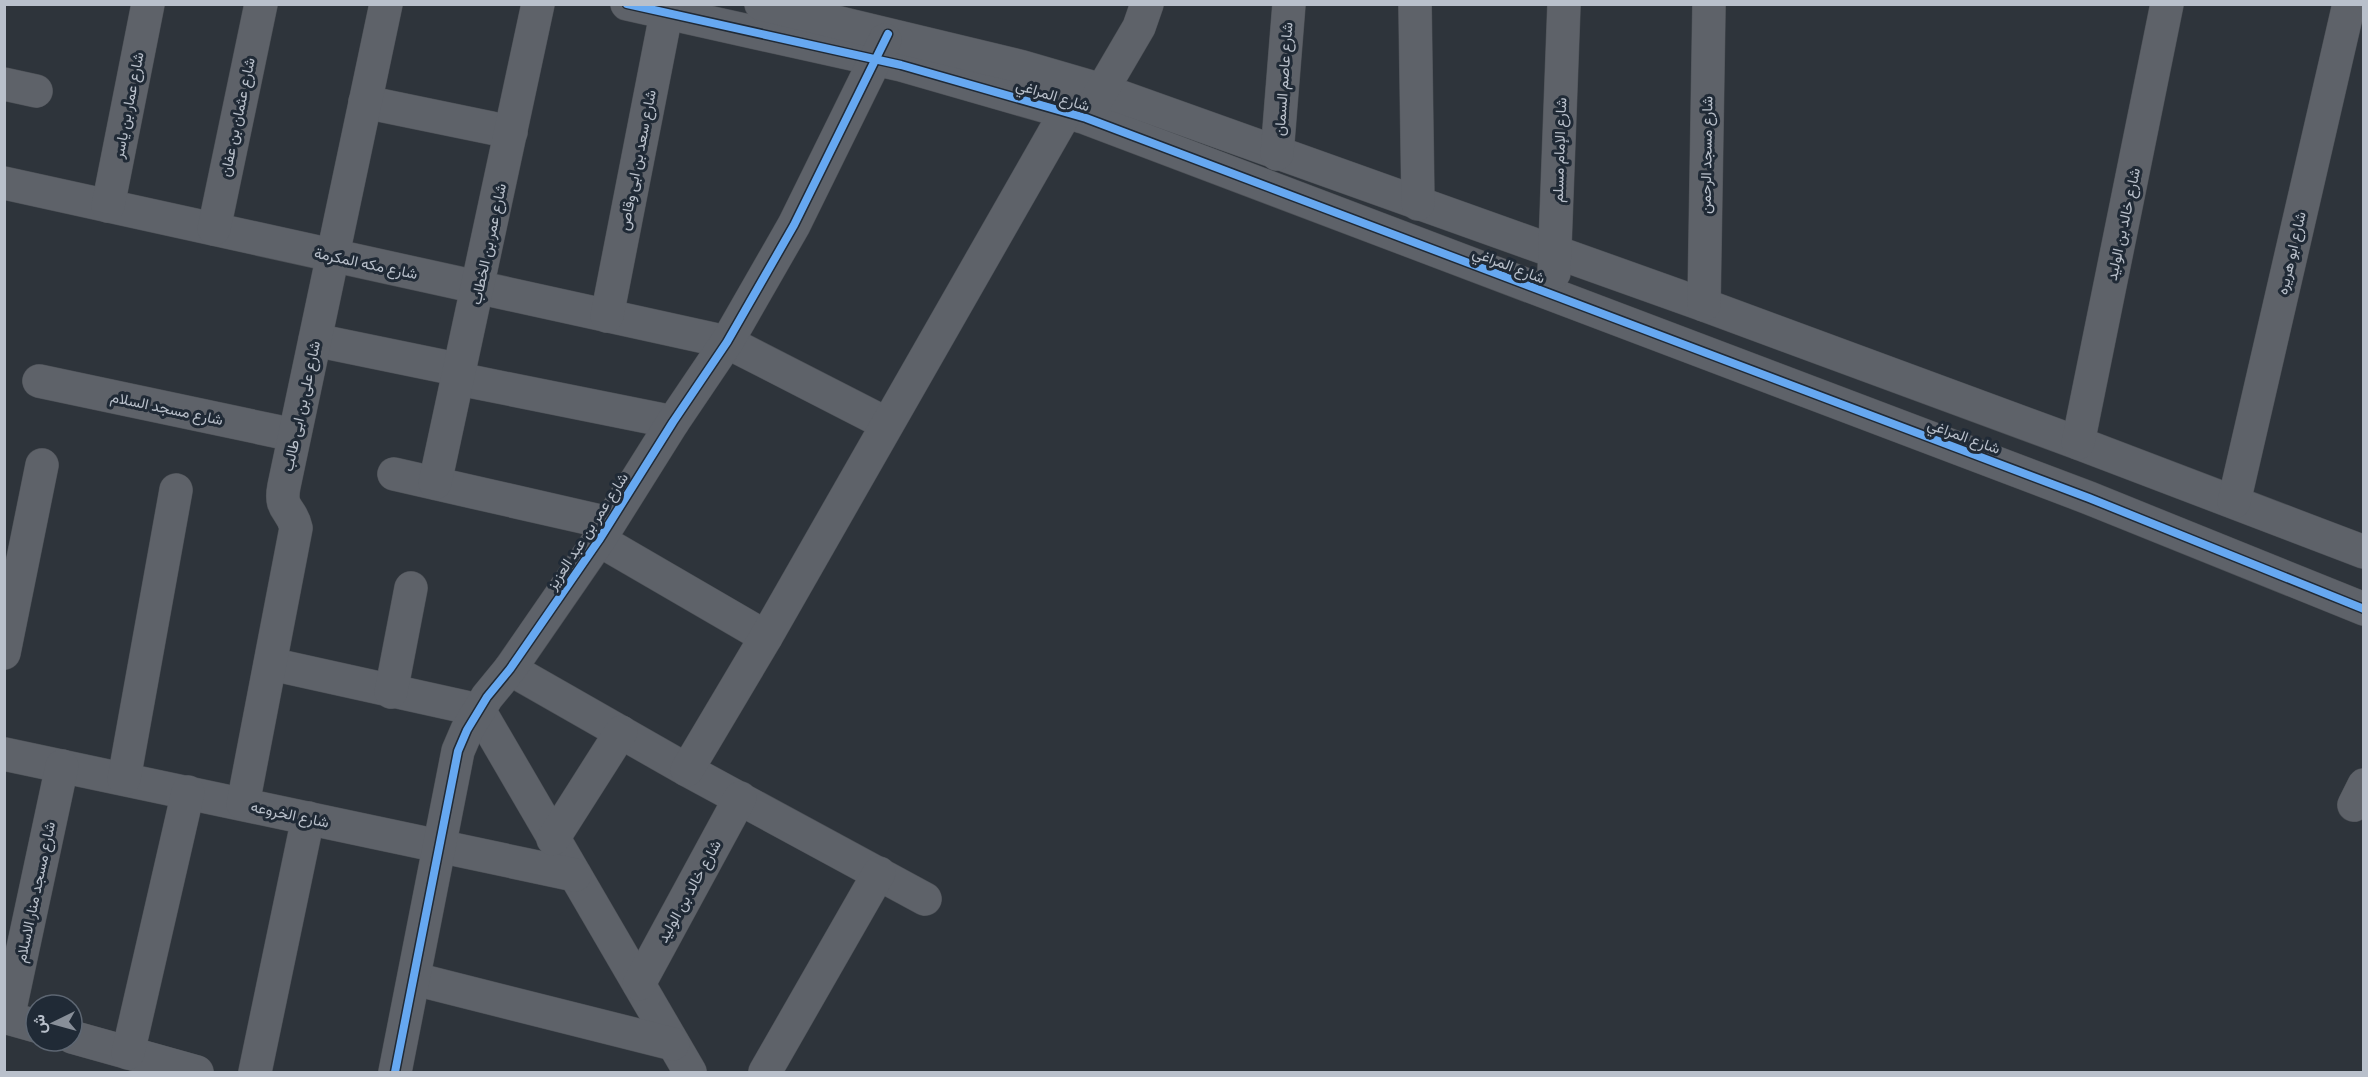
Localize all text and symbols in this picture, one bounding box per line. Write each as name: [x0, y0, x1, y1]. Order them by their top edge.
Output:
street label: شارع عاصم السمان: [1270, 21, 1298, 137]
street label: شارع عمار بن ياسر: [108, 50, 150, 161]
street label: شارع عثمان بن عفان: [215, 56, 261, 179]
street label: شارع المراغي: [1013, 75, 1092, 119]
street label: شارع سعد بن ابى وقاص: [614, 88, 662, 232]
street label: شارع مسجد الرحمن: [1695, 96, 1719, 214]
street label: شارع الإمام مسلم: [1548, 97, 1572, 203]
street label: شارع خالد بن الوليد: [2102, 166, 2146, 282]
street label: شارع عمر بن الخطاب: [466, 181, 512, 307]
street label: شارع ابو هريره: [2272, 209, 2312, 297]
street label: شارع مكه المكرمة: [312, 243, 420, 285]
street label: شارع المراغي: [1469, 243, 1548, 291]
street label: شارع على بن ابى طالب: [278, 339, 326, 473]
street label: شارع مسجد السلام: [109, 387, 225, 431]
street label: شارع المراغي: [1924, 414, 2003, 462]
street label: شارع عمر بن عبد العزيز: [541, 469, 634, 595]
street label: شارع الخروعه: [249, 796, 331, 834]
street label: شارع مسجد منار الاسلام: [11, 820, 61, 965]
street label: شارع خالد بن الوليد: [653, 836, 727, 947]
north arrow: [24, 993, 84, 1053]
text: ش: [28, 1014, 50, 1035]

